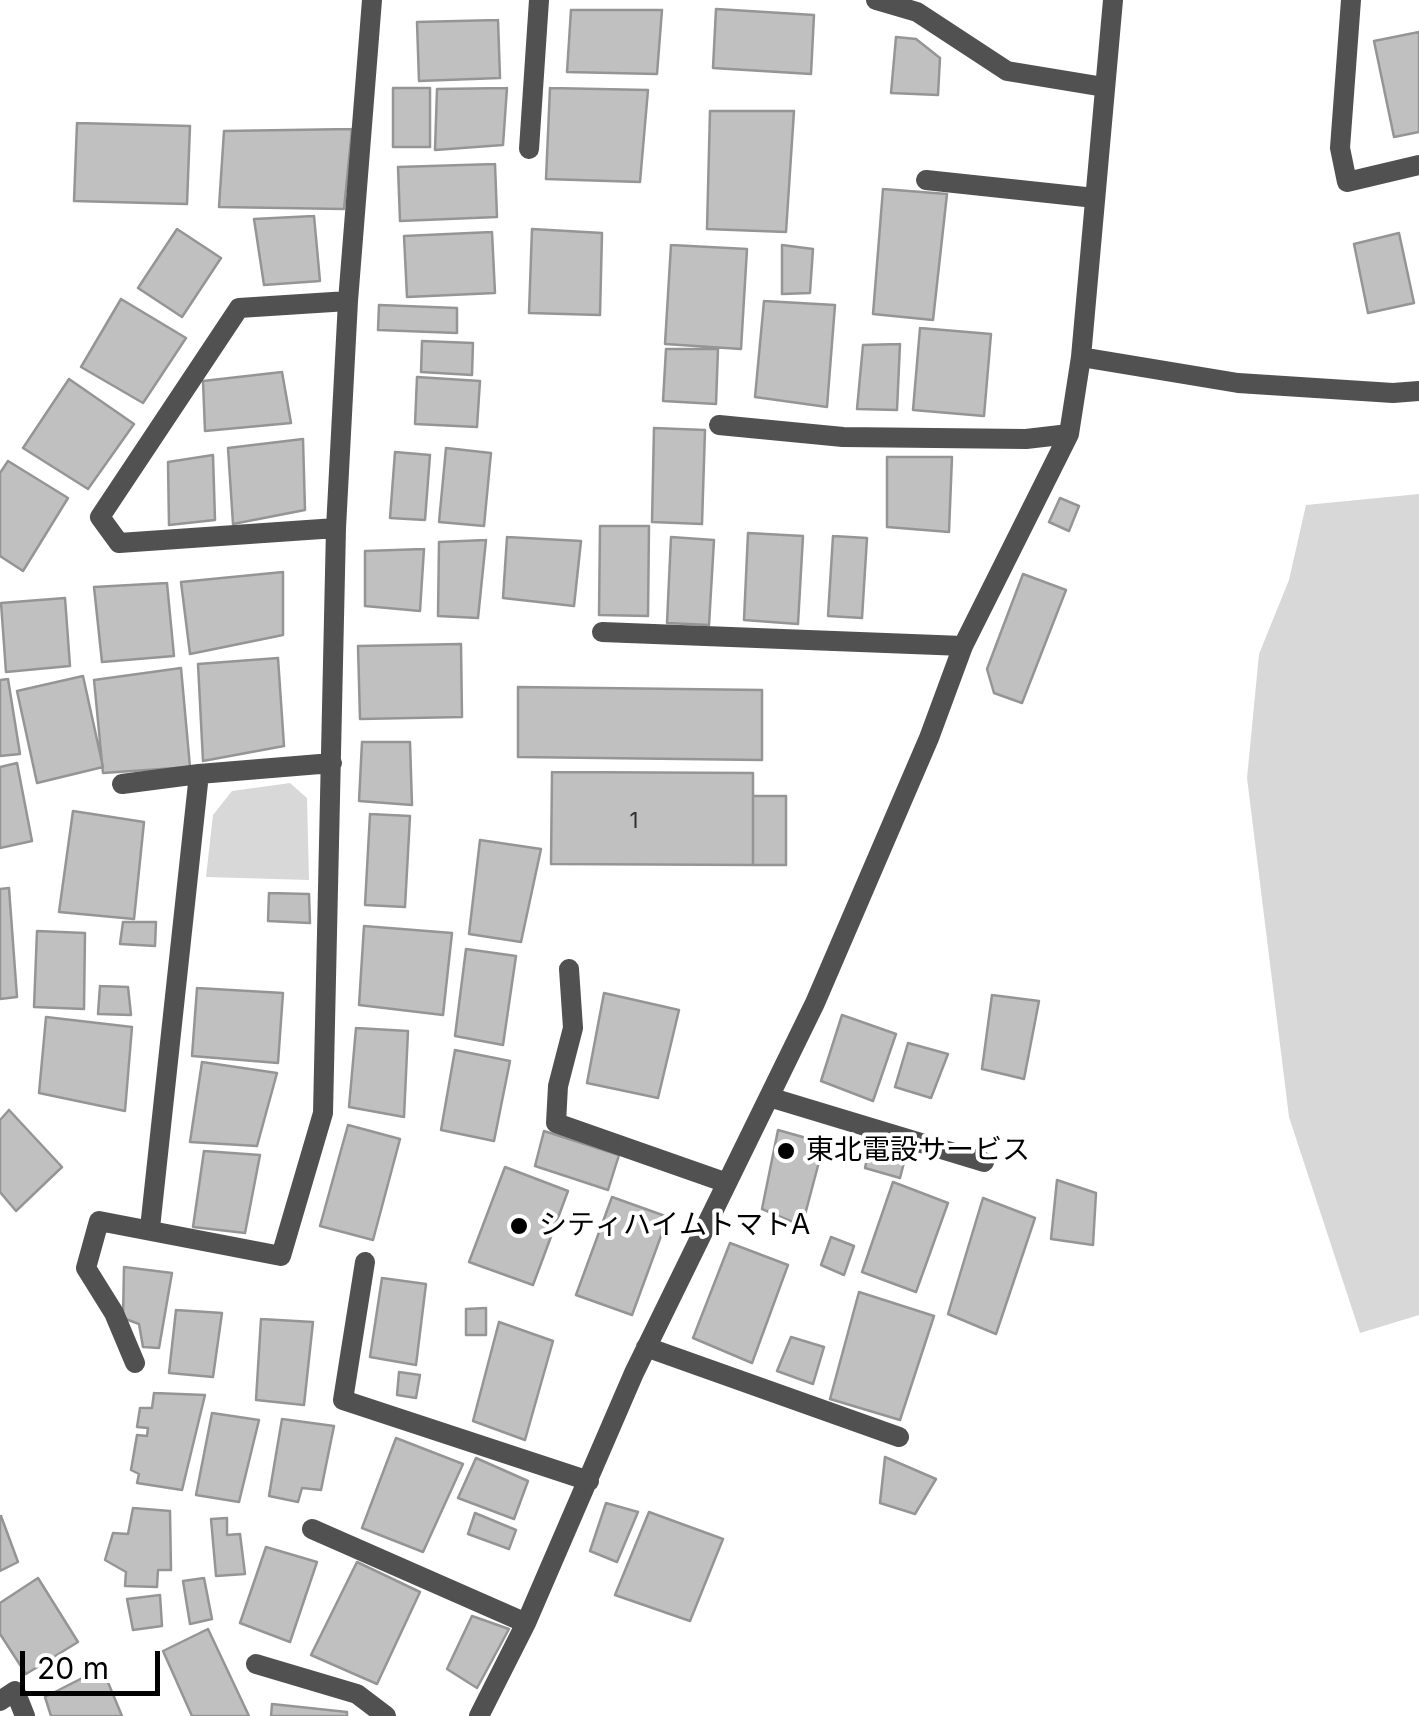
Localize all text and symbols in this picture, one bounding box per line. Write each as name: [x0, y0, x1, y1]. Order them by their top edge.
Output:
house number: 1: [630, 808, 638, 834]
place label: 東北電設サービス: [806, 1134, 1030, 1168]
marker: 東北電設サービス: [775, 1140, 797, 1162]
place label: シティハイムトマトA: [539, 1209, 810, 1243]
marker: シティハイムトマトA: [508, 1215, 530, 1237]
scale bar: [25, 1631, 165, 1693]
text: 20 m: [37, 1650, 109, 1686]

